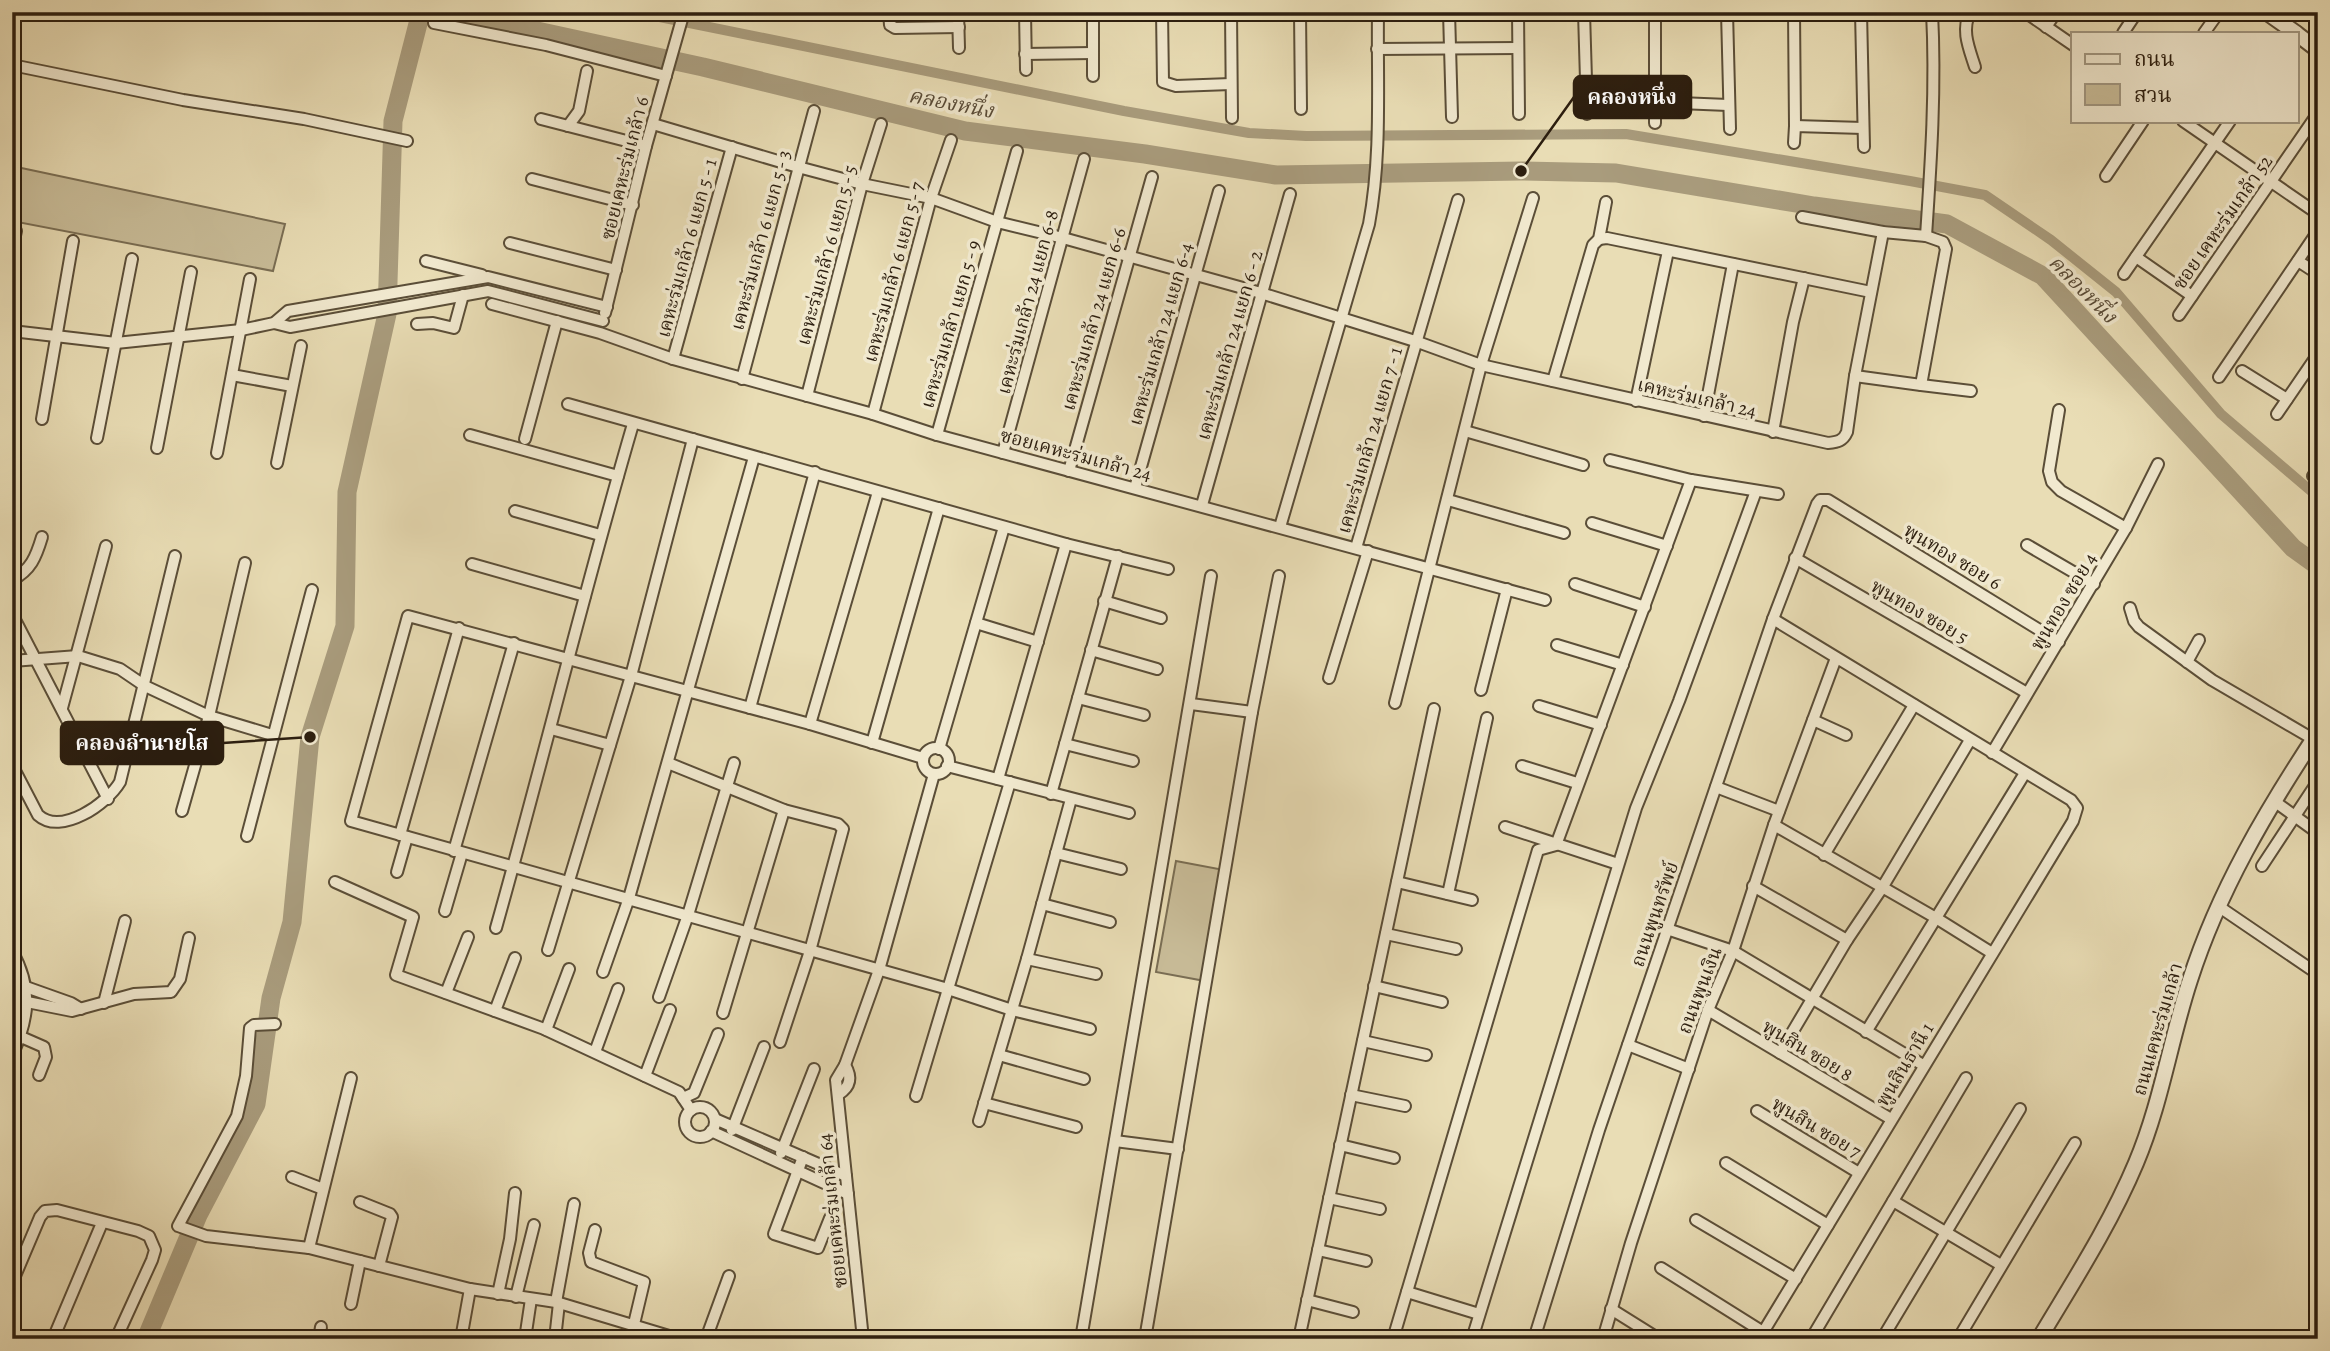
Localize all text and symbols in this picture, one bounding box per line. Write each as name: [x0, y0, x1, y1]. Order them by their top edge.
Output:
legend: [2071, 32, 2298, 122]
text: ถนน: [2134, 45, 2175, 73]
callout: คลองหนึ่ง: [1574, 76, 1691, 118]
water label: คลองหนึ่ง: [906, 79, 998, 125]
text: คลองหนึ่ง: [1587, 81, 1677, 111]
text: สวน: [2134, 81, 2172, 109]
street label: ซอยเคหะร่มเกล้า 6: [595, 94, 655, 243]
street label: เคหะร่มเกล้า 6 แยก 5 - 3: [724, 147, 798, 333]
street label: ซอย เคหะร่มเกล้า 52: [2167, 150, 2279, 295]
street label: เคหะร่มเกล้า 6 แยก 5 - 1: [651, 155, 723, 341]
street label: เคหะร่มเกล้า 6 แยก 5 - 5: [790, 162, 864, 348]
street label: เคหะร่มเกล้า 6 แยก 5 - 7: [857, 179, 931, 365]
street label: เคหะร่มเกล้า 24 แยก 6-8: [991, 207, 1065, 397]
street label: เคหะร่มเกล้า 24 แยก 6-6: [1055, 225, 1133, 414]
street label: เคหะร่มเกล้า แยก 5 - 9: [915, 237, 987, 411]
street label: เคหะร่มเกล้า 24 แยก 6-4: [1122, 239, 1200, 429]
street label: เคหะร่มเกล้า 24 แยก 6 - 2: [1190, 247, 1270, 443]
water label: คลองหนึ่ง: [2043, 247, 2126, 330]
street label: เคหะร่มเกล้า 24 แยก 7 - 1: [1331, 343, 1409, 537]
street label: เคหะร่มเกล้า 24: [1635, 372, 1759, 424]
street label: ซอยเคหะร่มเกล้า 24: [997, 422, 1155, 488]
street label: พูนทอง ซอย 6: [1899, 518, 2006, 596]
street label: พูนทอง ซอย 4: [2025, 548, 2103, 655]
street label: พูนทอง ซอย 5: [1866, 573, 1973, 650]
callout: คลองลำนายโส: [61, 722, 223, 764]
text: คลองลำนายโส: [75, 728, 209, 757]
street label: ถนนพูนทรัพย์: [1625, 858, 1685, 970]
street label: ถนนพูนเงิน: [1671, 943, 1728, 1038]
street label: ถนนเคหะร่มเกล้า: [2127, 960, 2189, 1099]
street label: พูนสิน ซอย 8: [1757, 1014, 1858, 1088]
street label: พูนสินธานี 1: [1870, 1017, 1940, 1111]
street label: พูนสิน ซอย 7: [1767, 1091, 1866, 1165]
street label: ซอยเคหะร่มเกล้า 64: [812, 1132, 854, 1289]

